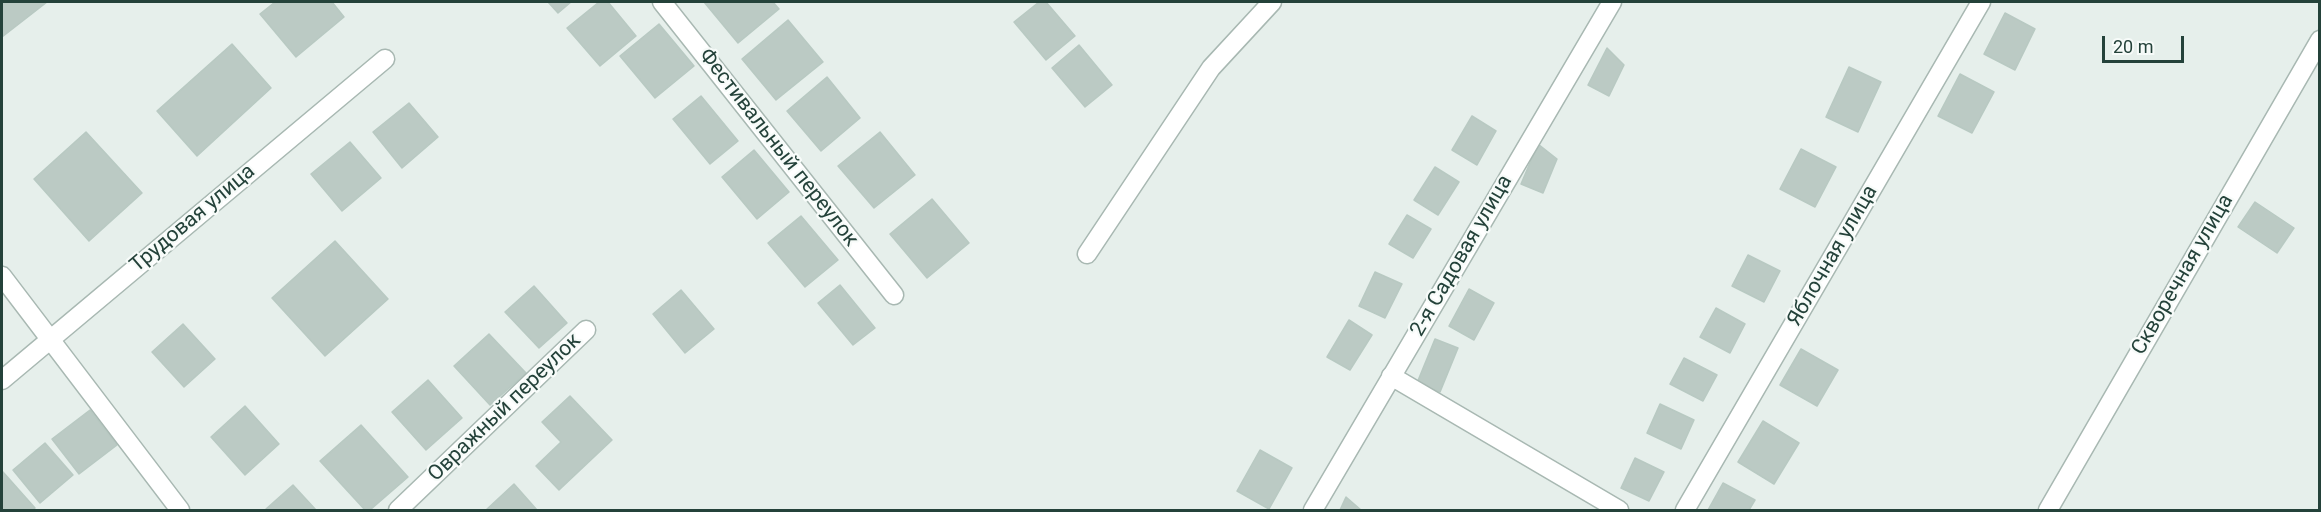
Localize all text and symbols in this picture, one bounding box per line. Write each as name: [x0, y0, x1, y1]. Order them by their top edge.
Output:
scale bar: [2105, 24, 2188, 62]
text: 20 m: [2113, 36, 2153, 57]
street label: Фестивальный переулок: [693, 44, 863, 252]
street label: Трудовая улица: [126, 160, 260, 278]
street label: 2-я Садовая улица: [1406, 171, 1518, 341]
street label: Яблочная улица: [1782, 181, 1884, 331]
street label: Скворечная улица: [2127, 190, 2239, 360]
street label: Овражный переулок: [423, 329, 587, 487]

